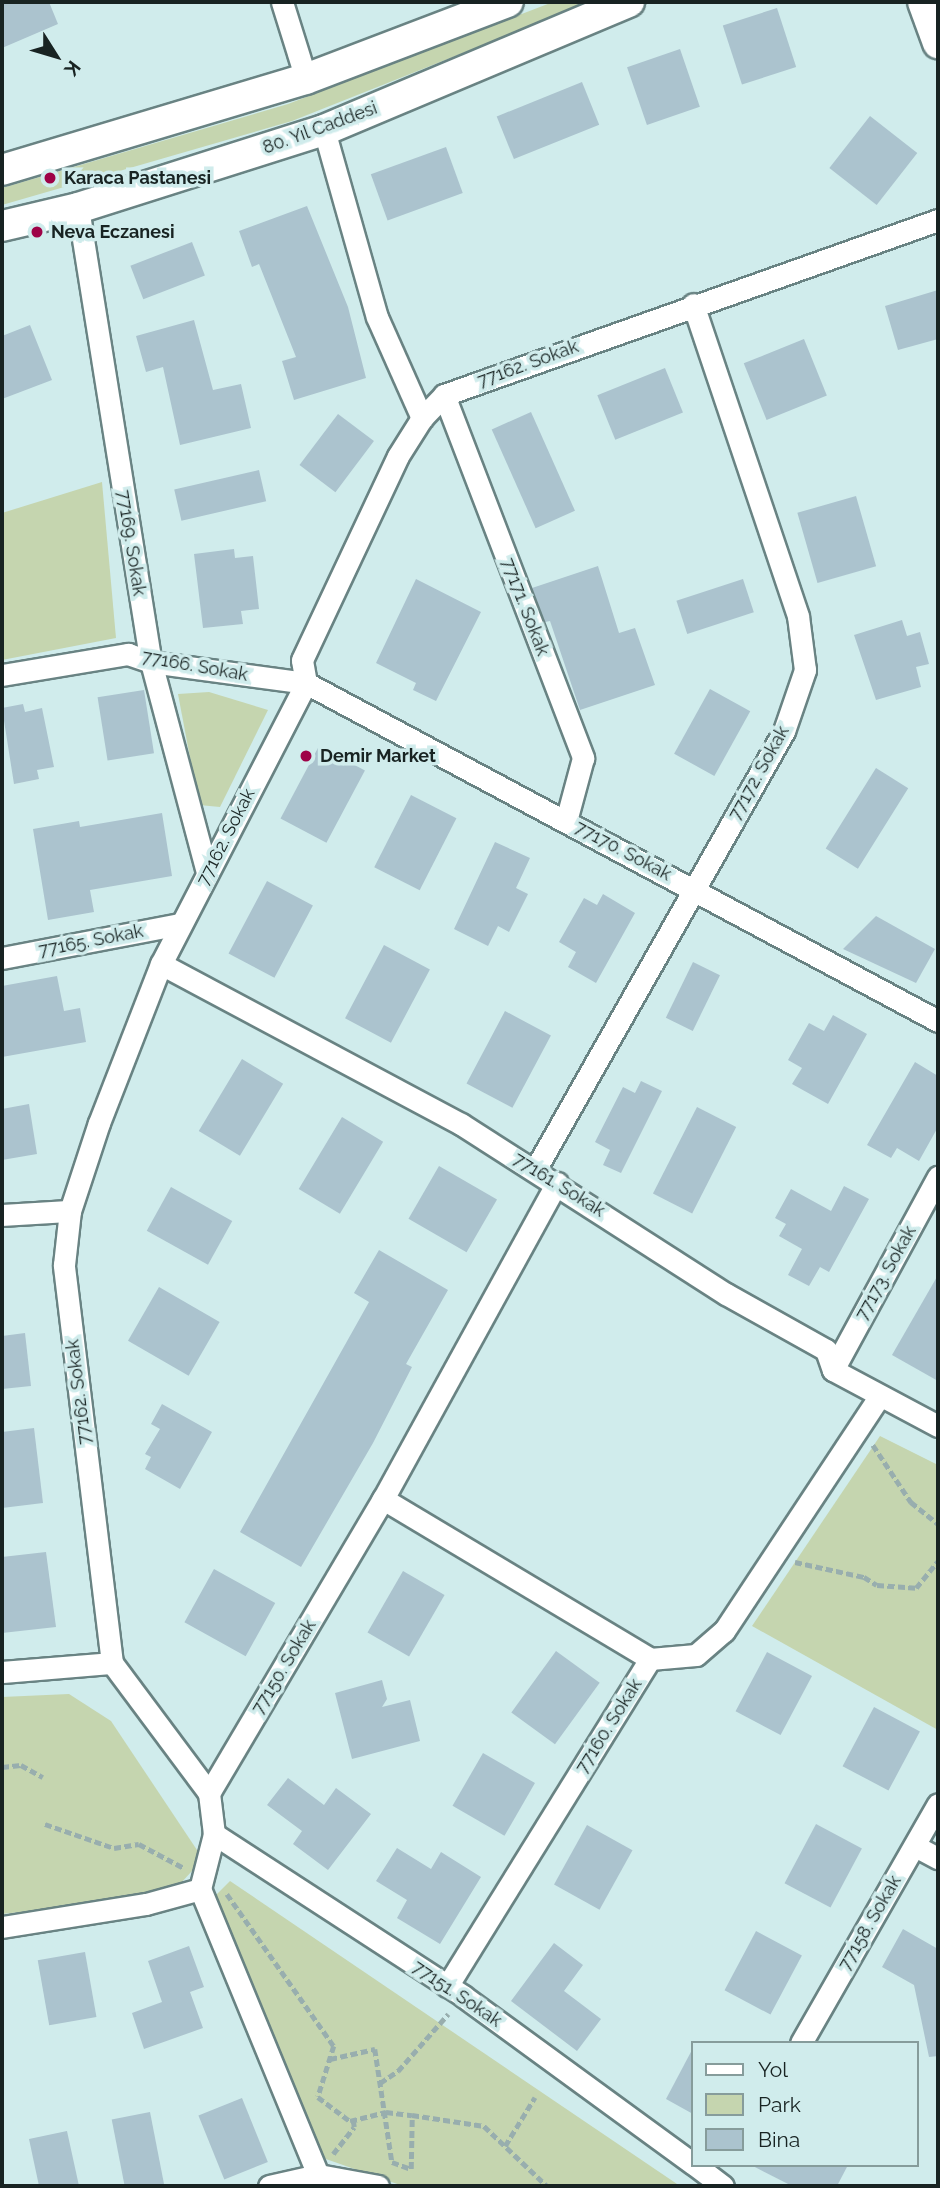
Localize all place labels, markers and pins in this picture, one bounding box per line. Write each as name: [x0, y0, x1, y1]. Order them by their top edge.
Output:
place label: Karaca Pastanesi: [64, 167, 211, 189]
marker: Karaca Pastanesi: [42, 170, 58, 186]
place label: Neva Eczanesi: [51, 221, 174, 243]
marker: Neva Eczanesi: [29, 224, 45, 240]
place label: Demir Market: [320, 745, 436, 767]
marker: Demir Market: [298, 748, 314, 764]

